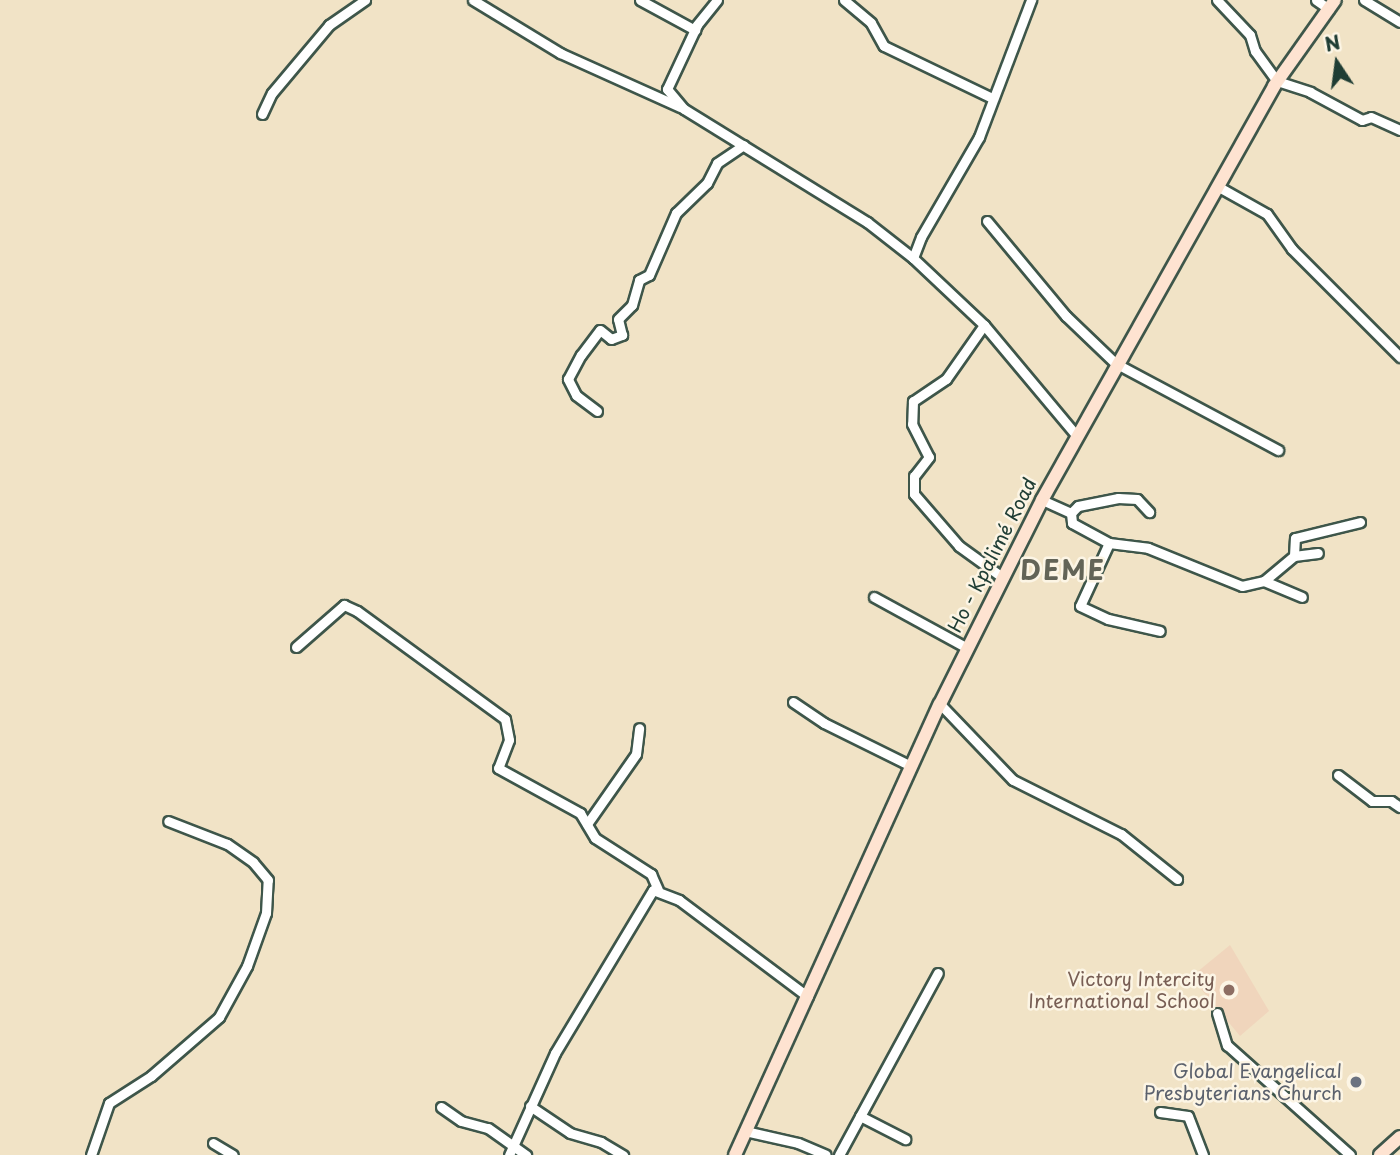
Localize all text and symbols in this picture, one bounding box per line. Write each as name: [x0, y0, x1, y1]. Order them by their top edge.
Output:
text: N: [1322, 27, 1343, 58]
north arrow: [1302, 28, 1372, 98]
street label: Ho - Kpalimé Road: [943, 473, 1041, 637]
district label: DEME: [1021, 554, 1105, 586]
place label: Victory Intercity International School: [1028, 968, 1215, 1012]
marker: Victory Intercity International School: [1221, 982, 1237, 998]
place label: Global Evangelical Presbyterians Church: [1145, 1060, 1342, 1104]
marker: Global Evangelical Presbyterians Church: [1348, 1074, 1364, 1090]

